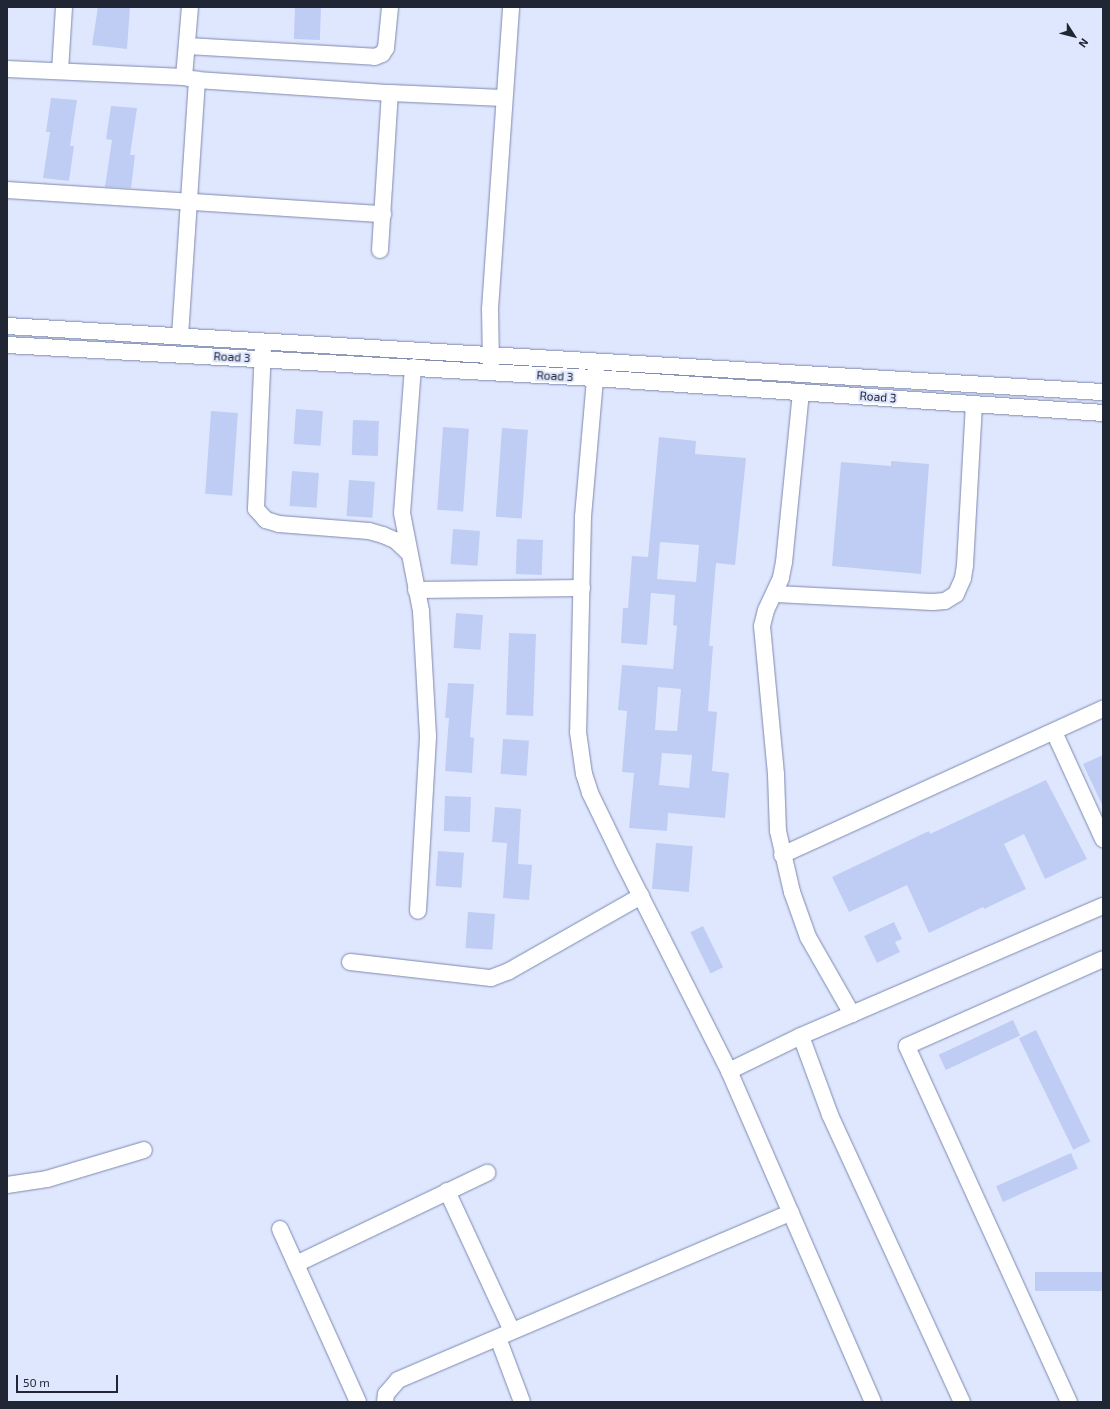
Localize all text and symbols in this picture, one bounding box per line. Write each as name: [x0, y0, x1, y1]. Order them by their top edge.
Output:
north arrow: [1054, 16, 1094, 56]
text: N: [1077, 36, 1092, 50]
street label: Road 3: [213, 349, 251, 365]
street label: Road 3: [536, 368, 574, 384]
street label: Road 3: [859, 389, 897, 405]
scale bar: [18, 1367, 120, 1393]
text: 50 m: [23, 1375, 50, 1389]

